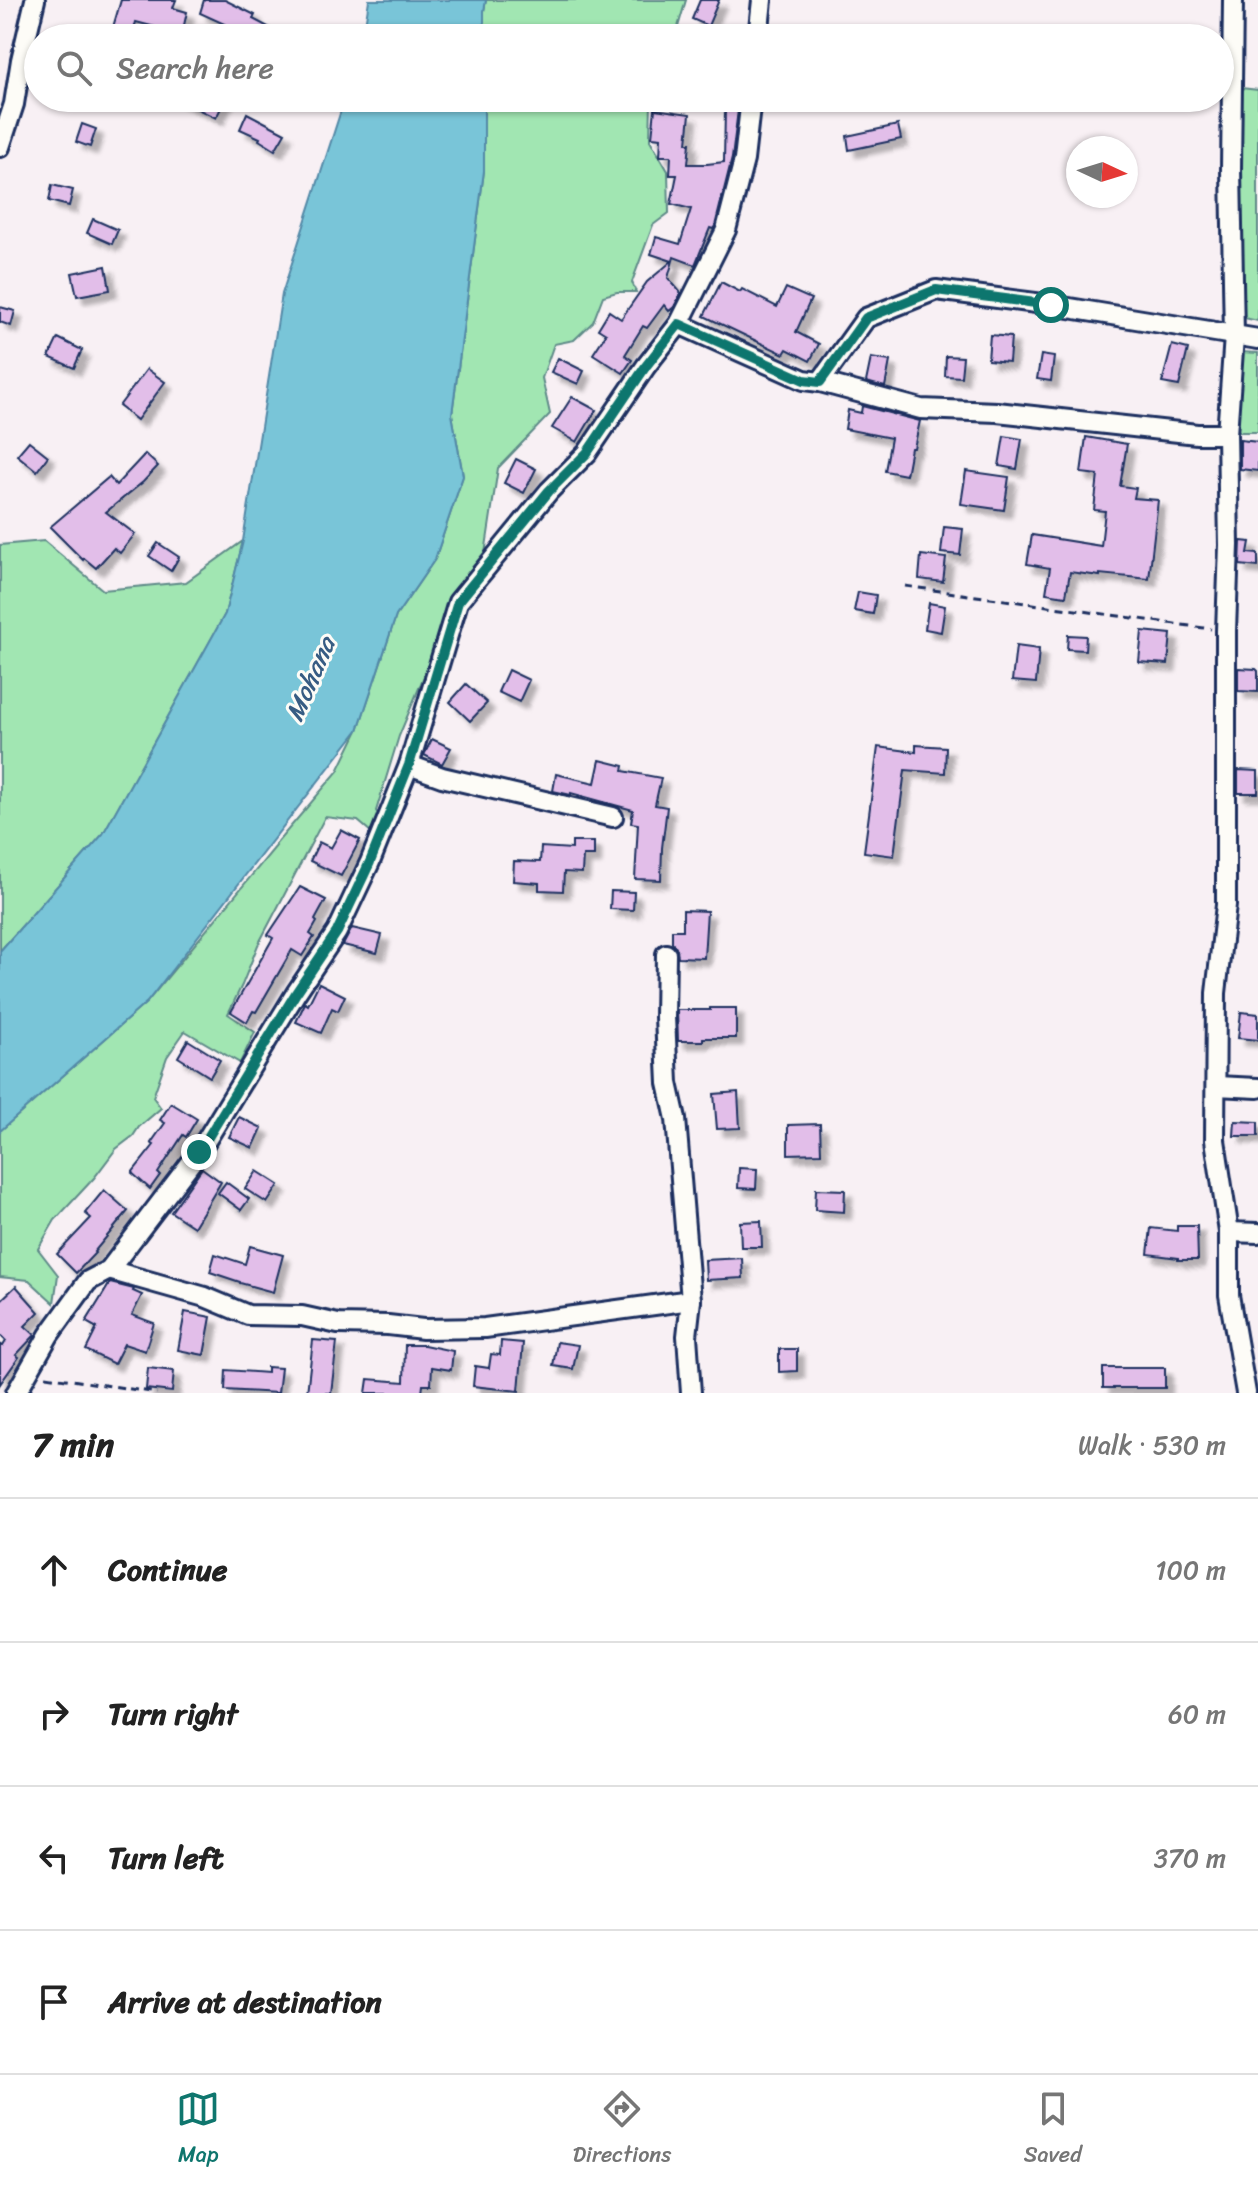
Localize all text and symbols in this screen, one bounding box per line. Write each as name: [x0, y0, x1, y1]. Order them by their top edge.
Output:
search box: [24, 24, 1234, 112]
text: Search here: [116, 41, 274, 95]
icon: search: [52, 46, 96, 90]
north arrow: [1066, 136, 1138, 208]
route start: [1033, 287, 1069, 323]
water label: Mohana: [272, 627, 350, 729]
route end: [181, 1134, 217, 1170]
text: 7 min: [32, 1415, 114, 1475]
text: Walk · 530 m: [1078, 1422, 1226, 1468]
text: Continue: [108, 1543, 227, 1597]
text: 100 m: [1155, 1547, 1226, 1593]
icon: ahead: [32, 1548, 76, 1592]
text: Turn right: [108, 1687, 238, 1741]
text: 60 m: [1168, 1691, 1226, 1737]
icon: right: [32, 1692, 76, 1736]
text: Turn left: [108, 1831, 224, 1885]
text: 370 m: [1154, 1835, 1226, 1881]
icon: left: [32, 1836, 76, 1880]
text: Arrive at destination: [108, 1975, 382, 2029]
icon: arrive: [32, 1980, 76, 2024]
tab: Map: [176, 2087, 220, 2174]
tab: Directions: [573, 2087, 671, 2174]
tab: Saved: [1024, 2087, 1082, 2174]

